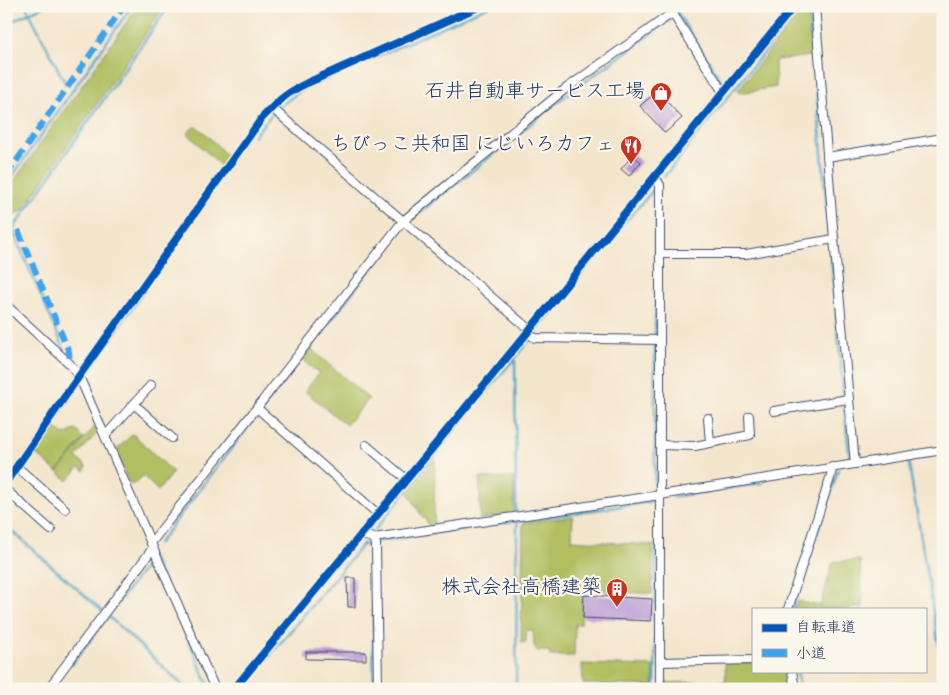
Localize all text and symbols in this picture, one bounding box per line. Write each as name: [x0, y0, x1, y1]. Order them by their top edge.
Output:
place label: 石井自動車サービス工場: [425, 79, 645, 107]
shop icon: 石井自動車サービス工場: [649, 81, 673, 112]
place label: ちびっこ共和国 にじいろカフェ: [330, 132, 615, 160]
restaurant icon: ちびっこ共和国 にじいろカフェ: [619, 134, 643, 165]
place label: 株式会社高橋建築: [441, 575, 601, 603]
building icon: 株式会社高橋建築: [605, 577, 629, 608]
legend: [752, 608, 926, 672]
text: 自転車道: [796, 618, 856, 640]
text: 小道: [796, 644, 826, 666]

